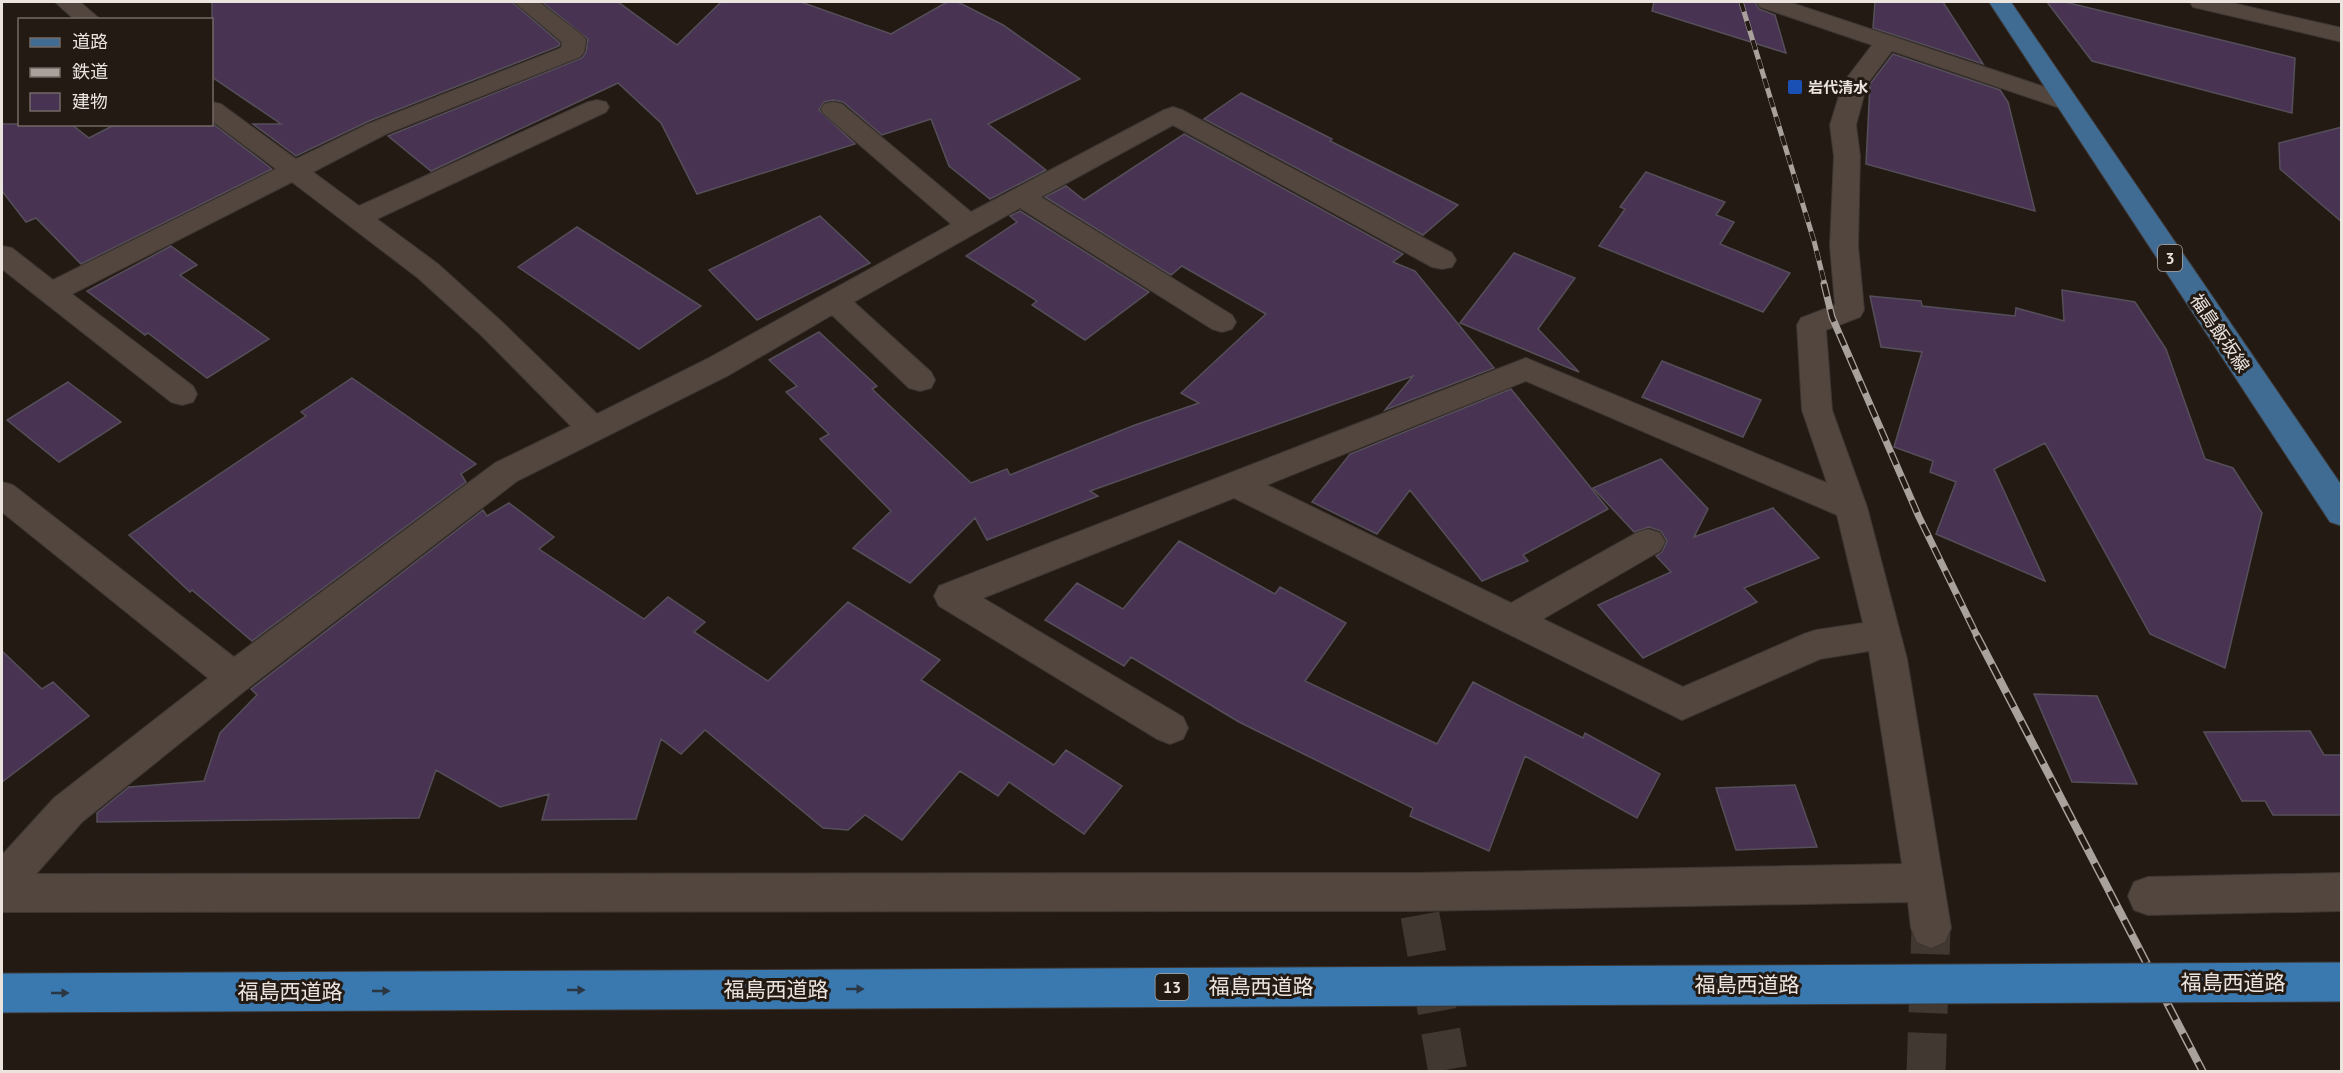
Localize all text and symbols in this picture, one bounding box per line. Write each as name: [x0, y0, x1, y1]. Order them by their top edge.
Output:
legend: [18, 18, 213, 126]
text: 道路: [72, 30, 108, 53]
text: 鉄道: [72, 60, 108, 83]
marker: 岩代清水: [1786, 78, 1804, 96]
place label: 岩代清水: [1808, 78, 1868, 97]
text: 建物: [72, 90, 108, 113]
road number: 3: [2158, 245, 2182, 271]
street label: 福島飯坂線: [2185, 289, 2255, 377]
street label: 福島西道路: [2181, 969, 2286, 996]
street label: 福島西道路: [1695, 971, 1800, 998]
street label: 福島西道路: [1209, 973, 1314, 1000]
road number: 13: [1156, 974, 1188, 1000]
street label: 福島西道路: [724, 976, 829, 1003]
street label: 福島西道路: [238, 978, 343, 1005]
one-way arrow: [845, 984, 864, 993]
one-way arrow: [566, 985, 585, 995]
one-way arrow: [371, 986, 390, 996]
one-way arrow: [50, 988, 69, 998]

